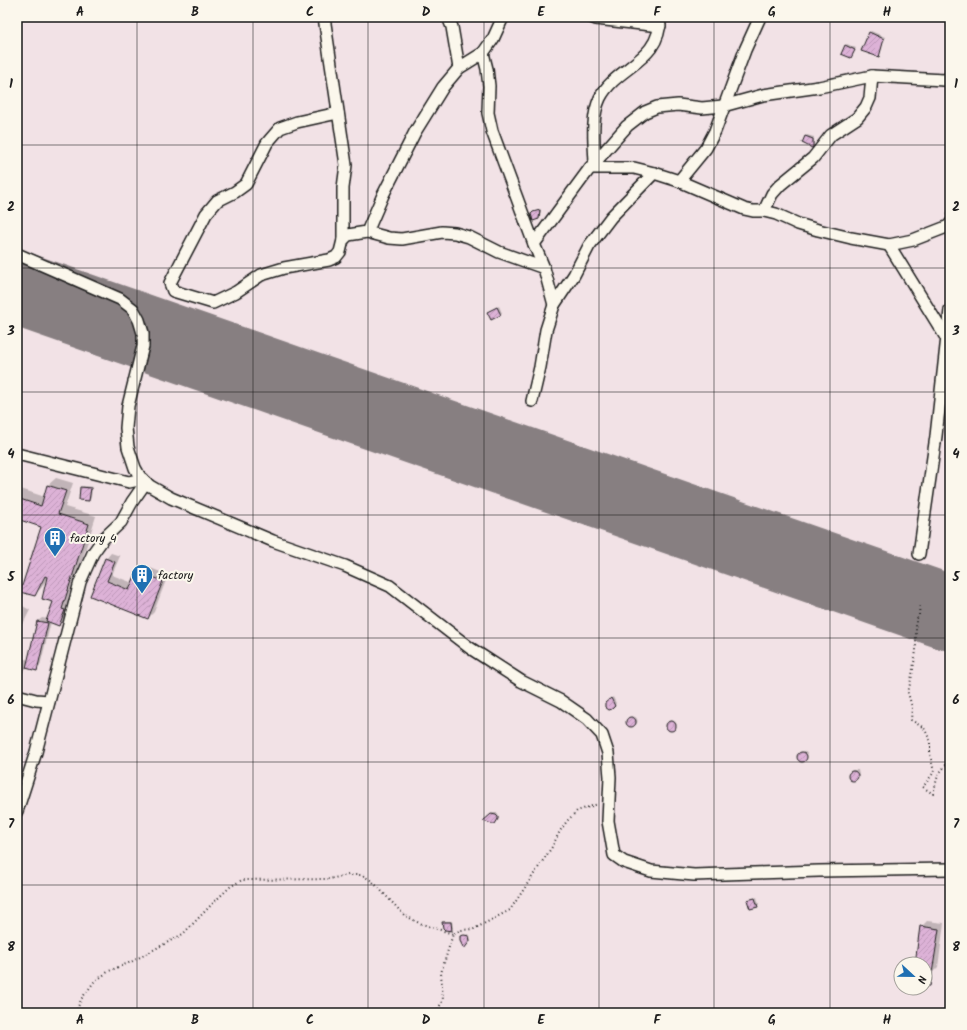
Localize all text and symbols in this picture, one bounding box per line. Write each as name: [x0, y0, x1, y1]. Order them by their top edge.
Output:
text: A: [76, 2, 84, 23]
text: B: [191, 2, 199, 23]
text: C: [306, 2, 314, 23]
text: D: [422, 2, 431, 23]
text: E: [537, 2, 545, 23]
text: F: [653, 2, 661, 23]
text: G: [768, 2, 776, 23]
text: H: [883, 2, 892, 23]
text: 1: [9, 74, 13, 95]
text: 1: [954, 74, 958, 95]
text: 2: [7, 197, 15, 218]
text: 2: [952, 197, 960, 218]
text: 3: [6, 321, 15, 342]
text: 3: [951, 321, 960, 342]
text: 4: [7, 444, 15, 465]
text: 4: [952, 444, 960, 465]
building icon: factory 4: [42, 525, 68, 558]
place label: factory 4: [70, 529, 117, 548]
building icon: factory: [129, 562, 155, 595]
place label: factory: [158, 566, 194, 585]
text: 5: [7, 567, 16, 588]
text: 5: [952, 567, 961, 588]
text: 6: [7, 690, 15, 711]
text: 6: [952, 690, 960, 711]
text: 7: [8, 814, 15, 835]
text: 7: [953, 814, 960, 835]
text: 8: [7, 937, 15, 958]
text: 8: [952, 937, 960, 958]
north arrow: [893, 956, 933, 996]
text: N: [912, 973, 931, 986]
text: A: [76, 1010, 84, 1030]
text: B: [191, 1010, 199, 1030]
text: C: [306, 1010, 314, 1030]
text: D: [422, 1010, 431, 1030]
text: E: [537, 1010, 545, 1030]
text: F: [653, 1010, 661, 1030]
text: G: [768, 1010, 776, 1030]
text: H: [883, 1010, 892, 1030]

